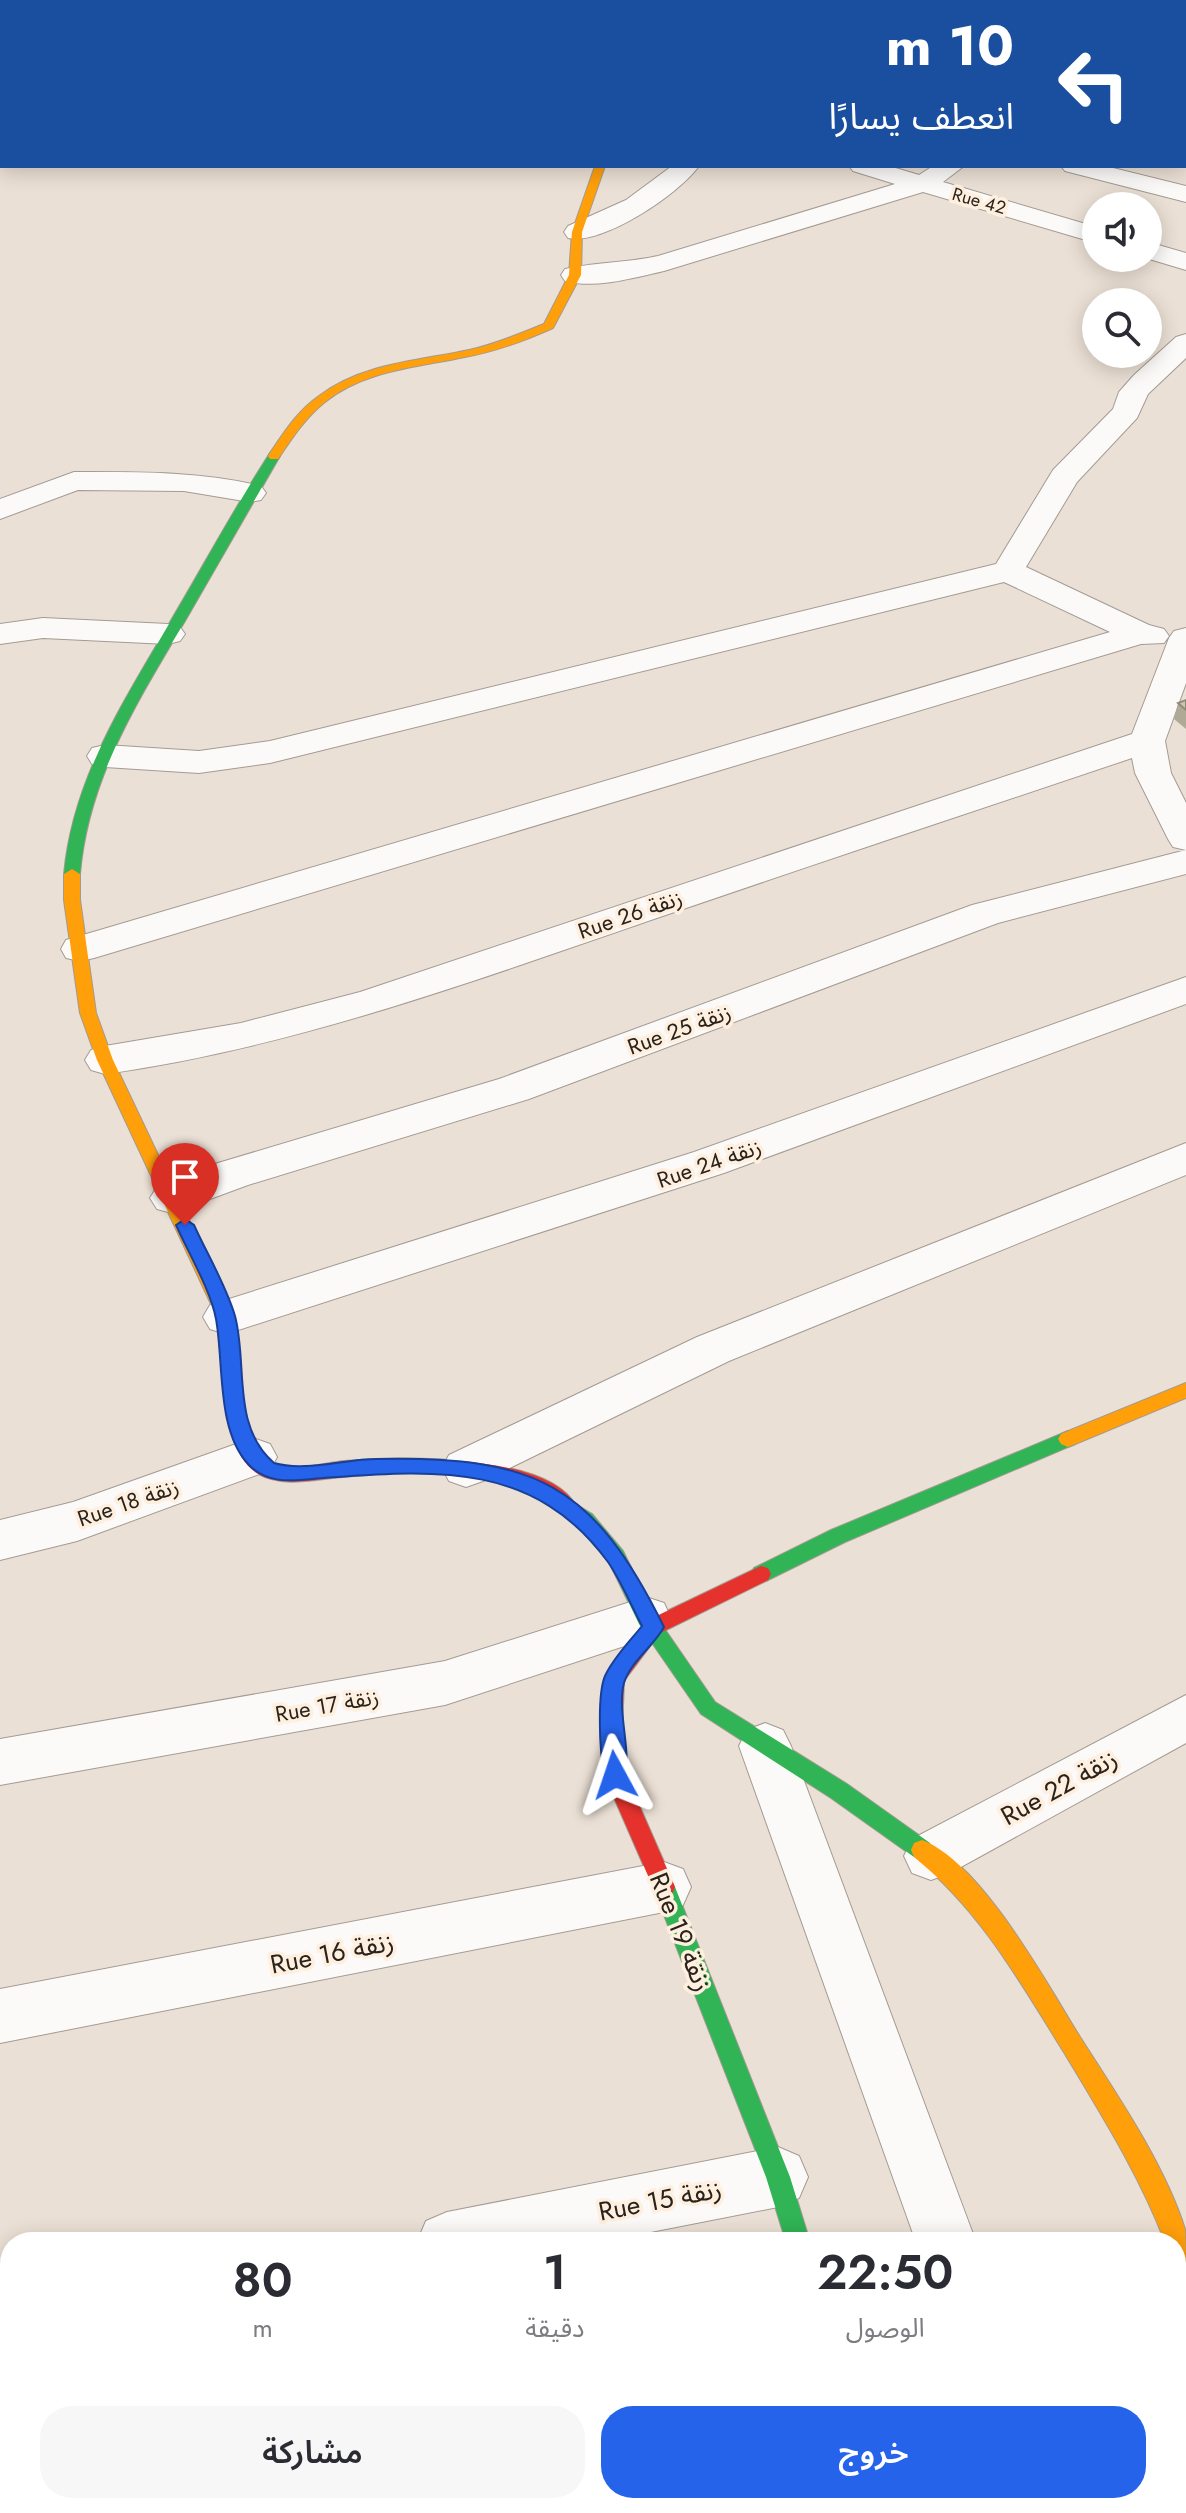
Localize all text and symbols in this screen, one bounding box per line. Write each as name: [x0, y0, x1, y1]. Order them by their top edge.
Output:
text: 10 m: [886, 5, 1014, 86]
icon: left: [1042, 32, 1146, 136]
text: انعطف يسارًا: [828, 90, 1014, 142]
street label: Rue 42: [949, 181, 1009, 221]
map controls: [1082, 192, 1162, 368]
button: sound: [1082, 192, 1162, 272]
button: search: [1082, 288, 1162, 368]
street label: Rue 26 زنقة: [573, 881, 687, 947]
street label: Rue 25 زنقة: [623, 995, 735, 1063]
street label: Rue 24 زنقة: [652, 1130, 766, 1196]
pin: [151, 1143, 219, 1225]
icon: arrive: [163, 1155, 207, 1199]
street label: Rue 18 زنقة: [73, 1470, 183, 1534]
street label: Rue 17 زنقة: [273, 1680, 381, 1730]
position arrow: [573, 1733, 657, 1817]
street label: Rue 22 زنقة: [994, 1739, 1124, 1835]
street label: Rue 19 زنقة: [640, 1867, 722, 1997]
street label: Rue 16 زنقة: [267, 1922, 397, 1984]
street label: Rue 15 زنقة: [595, 2169, 725, 2231]
text: 1: [543, 2238, 567, 2307]
text: 22:50: [817, 2238, 953, 2307]
text: 80: [233, 2246, 293, 2315]
text: m: [252, 2309, 273, 2347]
text: دقيقة: [525, 2309, 584, 2347]
text: الوصول: [846, 2309, 925, 2347]
button: مشاركة: [40, 2406, 585, 2498]
button: خروج: [601, 2406, 1146, 2498]

